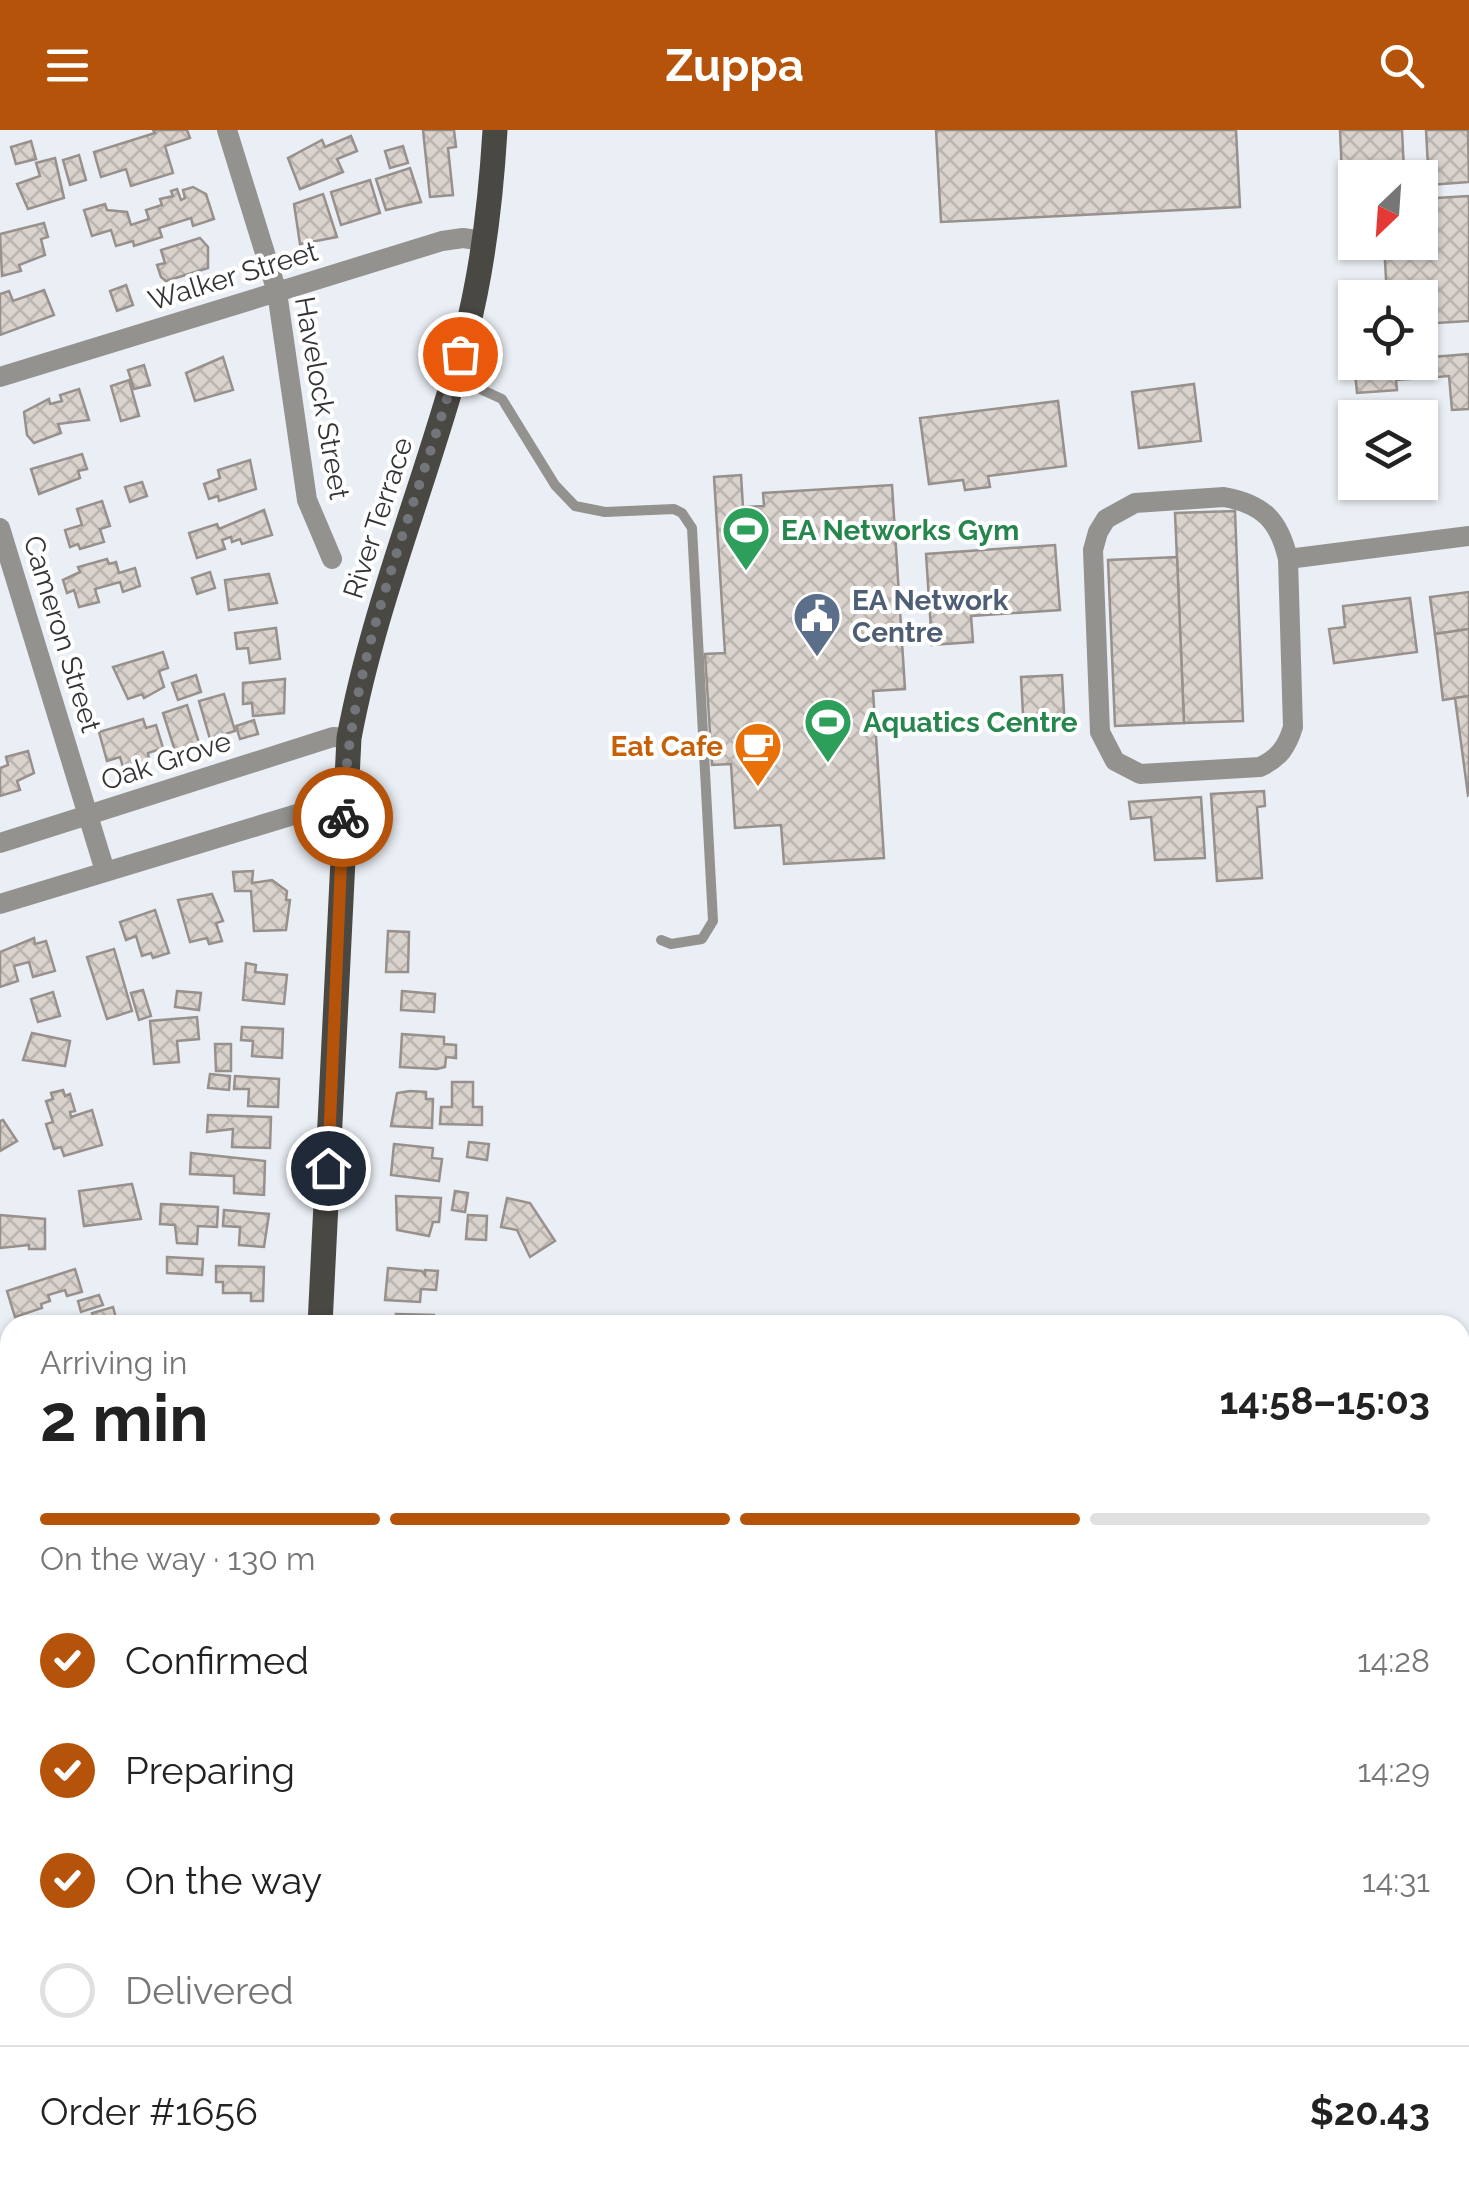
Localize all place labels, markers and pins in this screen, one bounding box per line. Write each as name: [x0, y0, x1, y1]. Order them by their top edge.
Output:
pin: [418, 312, 503, 397]
sports icon: EA Networks Gym: [720, 504, 772, 572]
place label: EA Networks Gym: [781, 514, 1019, 547]
place label: EA Network Centre: [852, 584, 1009, 649]
public building icon: EA Network Centre: [791, 590, 843, 658]
sports icon: Aquatics Centre: [802, 696, 854, 764]
place label: Aquatics Centre: [863, 706, 1078, 739]
cafe icon: Eat Cafe: [732, 720, 784, 788]
place label: Eat Cafe: [611, 730, 723, 763]
pin: [286, 1126, 371, 1211]

